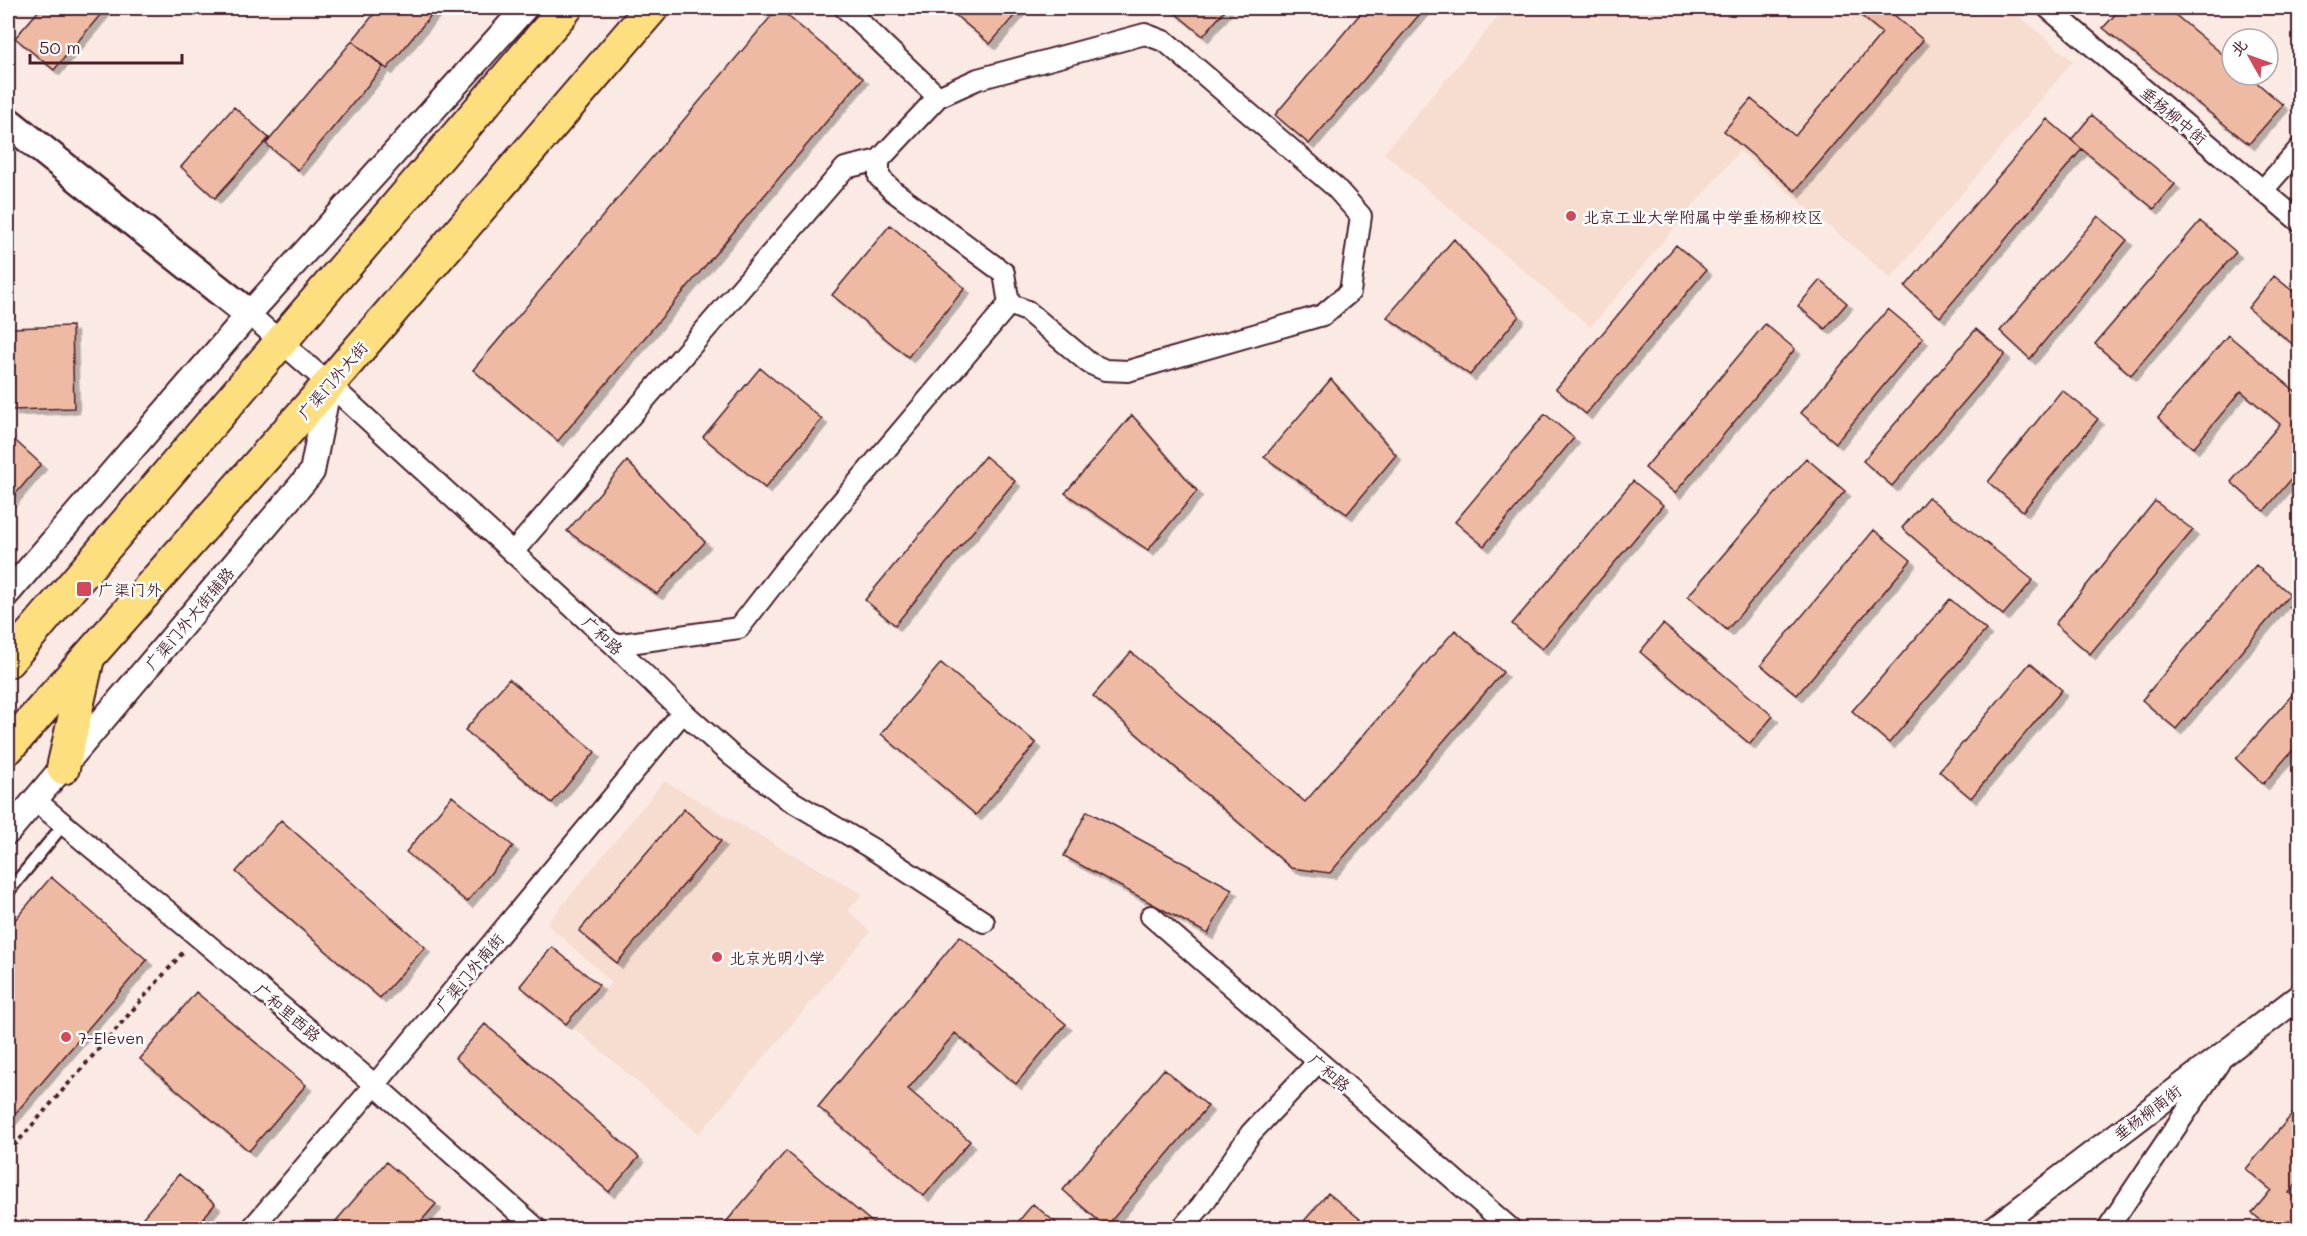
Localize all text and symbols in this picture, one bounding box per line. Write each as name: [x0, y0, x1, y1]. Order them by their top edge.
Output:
scale bar: [30, 27, 182, 65]
north arrow: [2220, 27, 2280, 87]
text: 北: [2225, 34, 2251, 60]
text: 50 m: [39, 35, 81, 59]
street label: 垂杨柳中街: [2137, 81, 2211, 149]
place label: 北京工业大学附属中学垂杨柳校区: [1583, 206, 1823, 227]
marker: 北京工业大学附属中学垂杨柳校区: [1564, 209, 1578, 223]
street label: 广渠门外大街: [293, 337, 371, 423]
street label: 广渠门外大街辅路: [140, 562, 238, 674]
place label: 广渠门外: [98, 579, 162, 600]
marker: 广渠门外: [75, 580, 93, 598]
street label: 广和路: [578, 611, 628, 659]
street label: 广渠门外南街: [430, 928, 508, 1016]
place label: 北京光明小学: [729, 947, 825, 968]
marker: 北京光明小学: [710, 950, 724, 964]
street label: 广和里西路: [251, 978, 325, 1046]
place label: 7-Eleven: [78, 1027, 144, 1048]
marker: 7-Eleven: [59, 1030, 73, 1044]
street label: 广和路: [1305, 1048, 1355, 1096]
street label: 垂杨柳南街: [2109, 1080, 2185, 1144]

